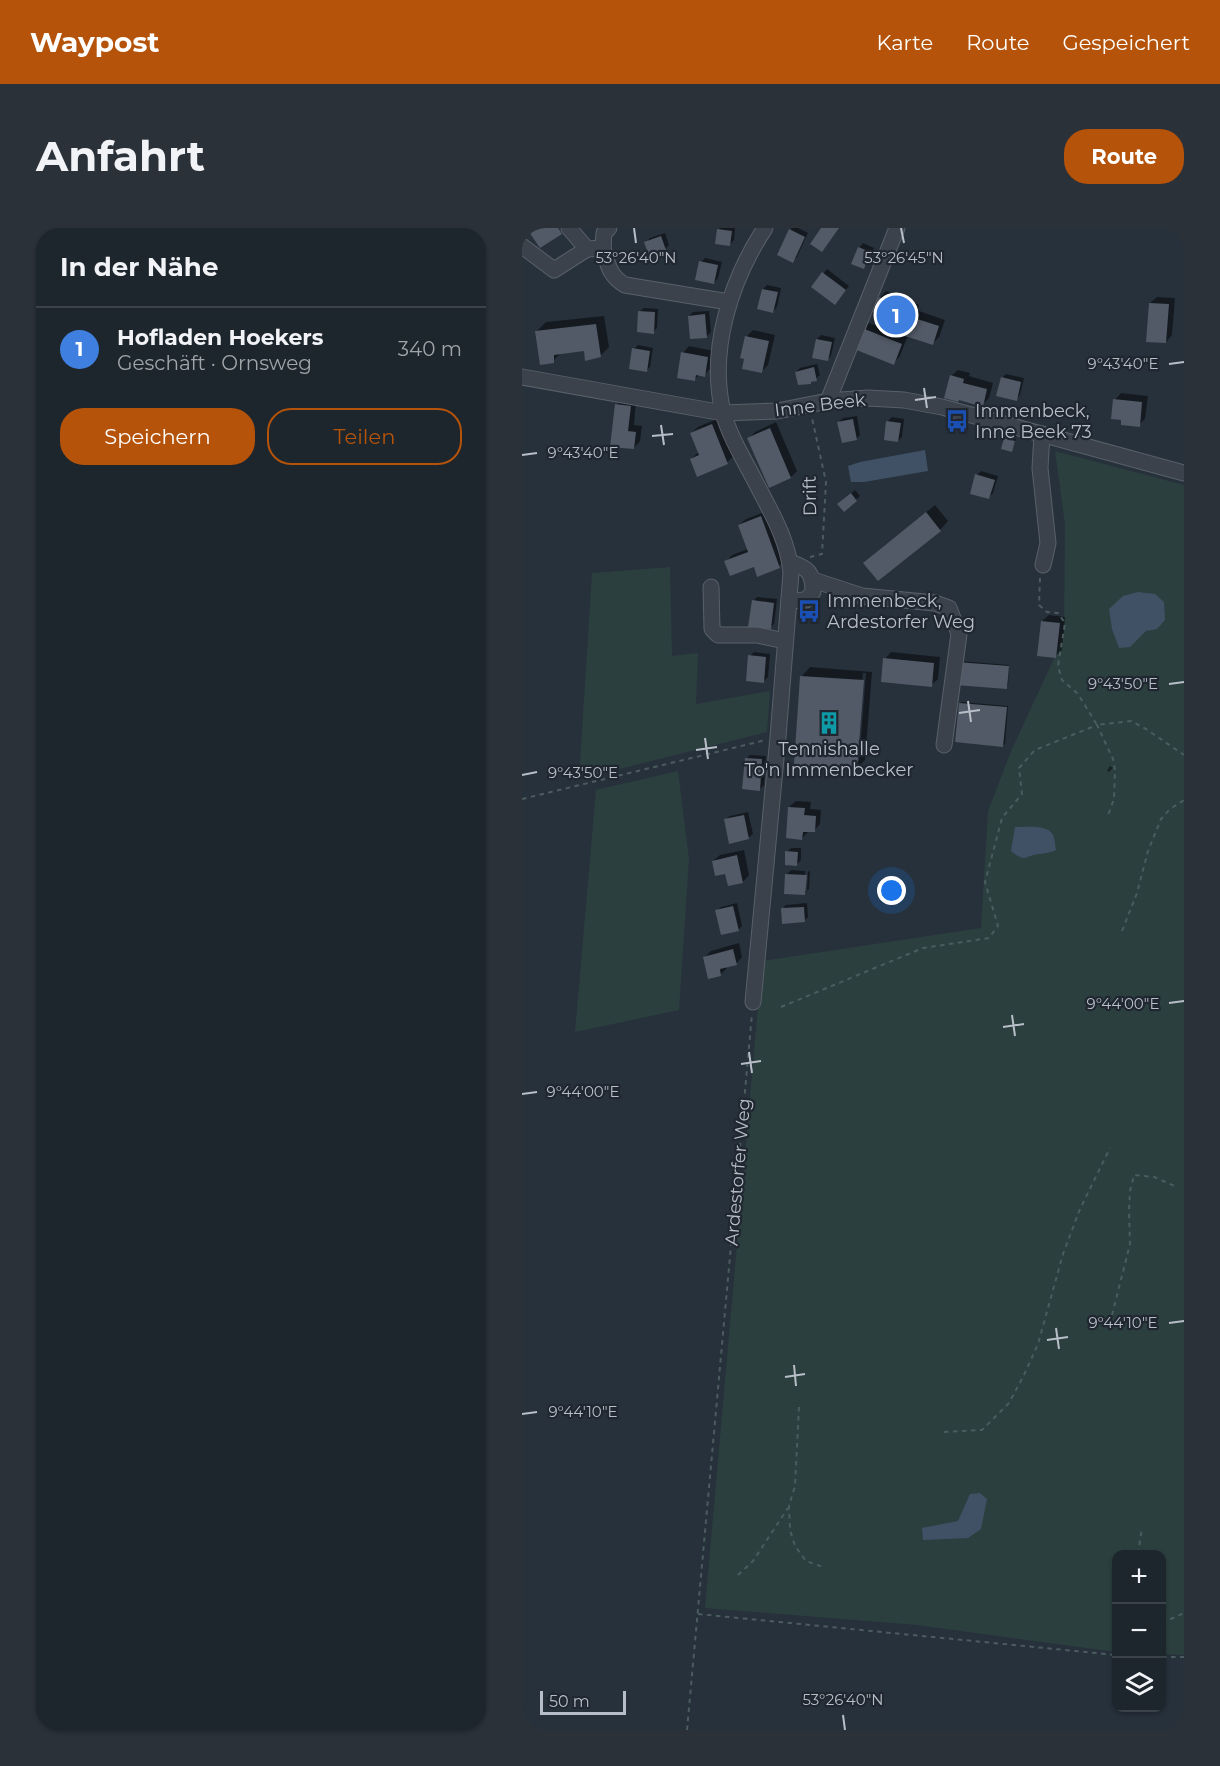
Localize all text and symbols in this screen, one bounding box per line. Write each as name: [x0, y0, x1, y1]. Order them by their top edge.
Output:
text: Waypost: [30, 25, 160, 59]
text: Karte: [877, 30, 933, 55]
text: Route: [966, 30, 1029, 55]
text: Gespeichert: [1062, 30, 1190, 55]
button: Route: [1064, 129, 1184, 184]
text: Anfahrt: [36, 130, 205, 182]
text: 53°26'40"N: [595, 248, 677, 267]
text: 53°26'45"N: [864, 248, 944, 267]
text: In der Nähe: [60, 251, 218, 283]
pin: 1: [876, 292, 916, 338]
text: Hofladen Hoekers: [117, 324, 324, 351]
text: 1: [76, 337, 83, 361]
text: 340 m: [398, 337, 462, 361]
text: Geschäft · Ornsweg: [117, 351, 312, 375]
text: 9°43'40"E: [1088, 354, 1158, 373]
street label: Inne Beek: [773, 388, 867, 421]
place label: Immenbeck, Inne Beek 73: [975, 400, 1092, 443]
button: Speichern: [60, 408, 255, 465]
button: Teilen: [267, 408, 462, 465]
bus stop icon: Immenbeck, Inne Beek 73: [944, 408, 970, 434]
text: 9°43'40"E: [548, 443, 618, 462]
street label: Drift: [799, 476, 821, 516]
place label: Immenbeck, Ardestorfer Weg: [827, 590, 975, 633]
bus stop icon: Immenbeck, Ardestorfer Weg: [796, 598, 822, 624]
text: 9°43'50"E: [1088, 674, 1158, 693]
building icon: Tennishalle To'n Immenbecker: [816, 710, 842, 736]
place label: Tennishalle To'n Immenbecker: [744, 738, 914, 781]
text: 9°43'50"E: [548, 763, 618, 782]
your location: [877, 876, 906, 905]
text: 9°44'00"E: [1087, 994, 1160, 1013]
text: 9°44'00"E: [547, 1082, 620, 1101]
street label: Ardestorfer Weg: [721, 1097, 755, 1247]
text: 9°44'10"E: [1088, 1313, 1158, 1332]
text: 9°44'10"E: [548, 1402, 618, 1421]
map controls: [1112, 1550, 1166, 1712]
button: +: [1112, 1550, 1166, 1604]
button: −: [1112, 1604, 1166, 1658]
button: layers: [1112, 1658, 1166, 1712]
scale bar: [540, 1688, 626, 1716]
text: 53°26'40"N: [802, 1690, 884, 1709]
text: 50 m: [549, 1692, 590, 1711]

